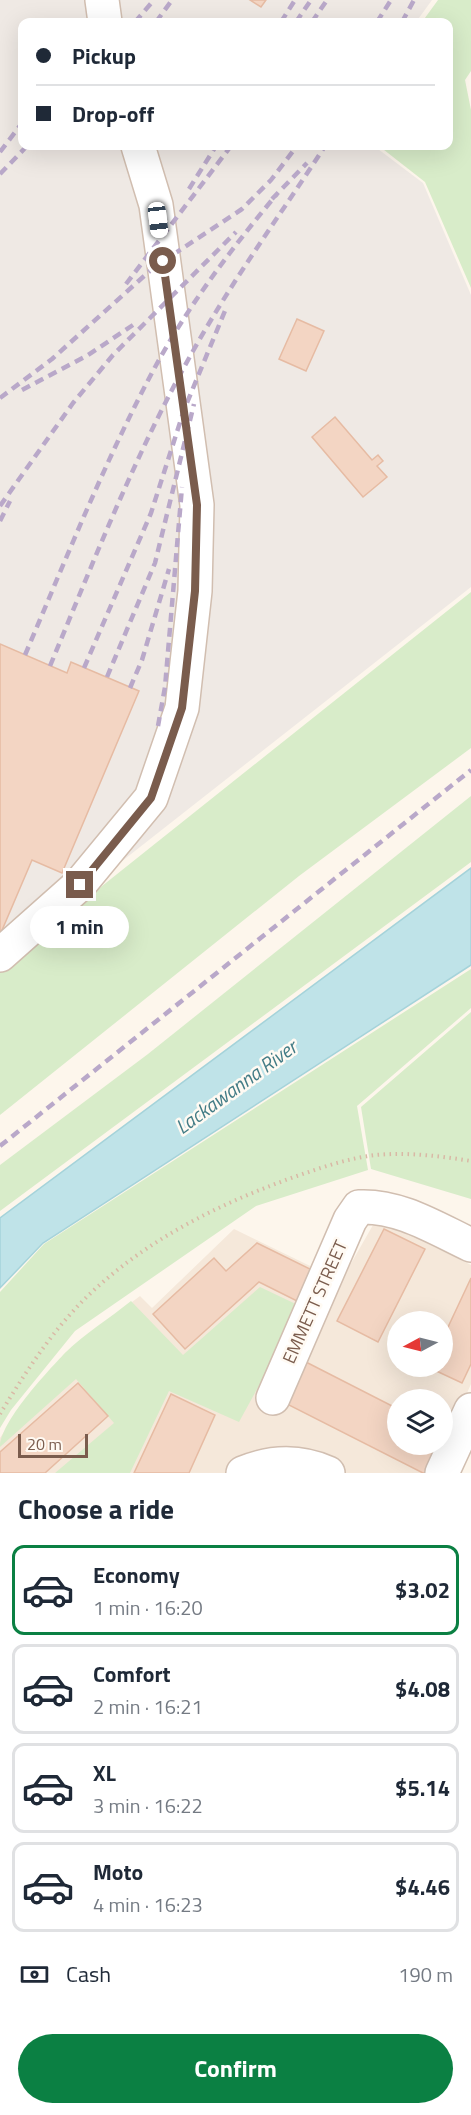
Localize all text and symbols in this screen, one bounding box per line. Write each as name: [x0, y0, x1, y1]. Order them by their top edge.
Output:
text: Pickup: [72, 39, 136, 73]
text: Drop-off: [72, 97, 154, 131]
car: [147, 201, 169, 239]
route start: [149, 247, 176, 274]
route end: [66, 871, 93, 898]
callout: 1 min: [31, 906, 130, 948]
text: 1 min: [55, 911, 104, 942]
water label: Lackawanna River: [168, 1030, 305, 1141]
street label: EMMETT STREET: [275, 1235, 354, 1368]
north arrow: [387, 1311, 453, 1377]
map controls: [387, 1311, 453, 1455]
button: layers: [387, 1389, 453, 1455]
scale bar: [18, 1431, 88, 1458]
text: 20 m: [27, 1432, 62, 1456]
text: Choose a ride: [18, 1488, 174, 1529]
text: Economy: [93, 1558, 180, 1592]
icon: car: [21, 1563, 75, 1617]
text: $3.02: [395, 1573, 450, 1607]
text: 1 min · 16:20: [93, 1592, 203, 1623]
text: Comfort: [93, 1657, 171, 1691]
icon: car: [21, 1662, 75, 1716]
text: $4.08: [395, 1672, 450, 1706]
text: 2 min · 16:21: [93, 1691, 203, 1722]
text: XL: [93, 1756, 116, 1790]
icon: car: [21, 1761, 75, 1815]
text: $5.14: [395, 1771, 450, 1805]
text: 3 min · 16:22: [93, 1790, 203, 1821]
text: Moto: [93, 1855, 143, 1889]
icon: car: [21, 1860, 75, 1914]
text: $4.46: [395, 1870, 450, 1904]
text: 4 min · 16:23: [93, 1889, 203, 1920]
text: Cash: [66, 1957, 111, 1991]
icon: cash: [18, 1958, 51, 1991]
text: 190 m: [398, 1959, 453, 1990]
button: Confirm: [18, 2034, 453, 2103]

